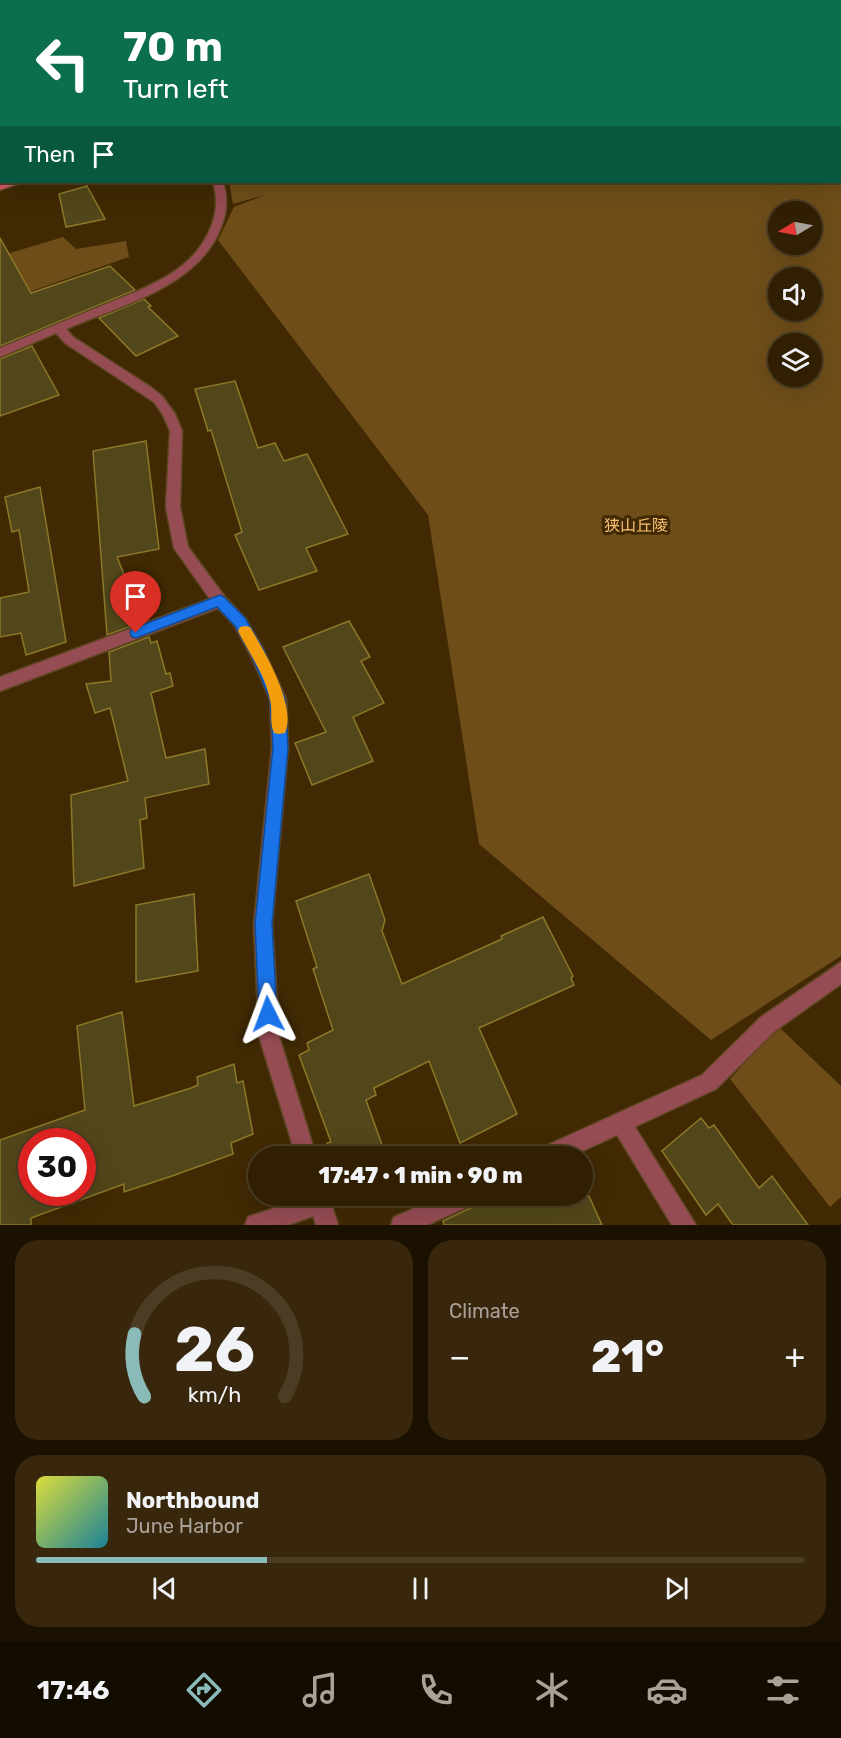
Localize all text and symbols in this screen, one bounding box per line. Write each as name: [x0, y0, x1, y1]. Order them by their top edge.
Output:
text: 70 m: [123, 22, 223, 72]
icon: left: [24, 24, 102, 102]
text: Turn left: [123, 73, 228, 105]
icon: arrive: [87, 138, 120, 171]
text: Then: [24, 141, 75, 168]
north arrow: [768, 201, 822, 255]
map controls: [768, 201, 822, 387]
button: sound: [768, 267, 822, 321]
button: layers: [768, 333, 822, 387]
park label: 狭山丘陵: [604, 516, 668, 535]
pin: [110, 571, 161, 633]
icon: arrive: [119, 580, 152, 613]
position arrow: [236, 982, 300, 1046]
speed limit sign: 30: [18, 1128, 96, 1206]
text: 17:47 · 1 min · 90 m: [318, 1162, 523, 1189]
text: Climate: [449, 1299, 520, 1323]
text: 26: [173, 1313, 255, 1387]
text: 21°: [591, 1330, 664, 1383]
text: −: [449, 1337, 470, 1376]
text: +: [784, 1337, 805, 1376]
text: km/h: [187, 1382, 241, 1407]
text: Northbound: [126, 1487, 259, 1514]
text: June Harbor: [126, 1514, 243, 1538]
icon: previous: [148, 1572, 181, 1605]
icon: pause: [404, 1572, 437, 1605]
icon: next: [660, 1572, 693, 1605]
icon: directions: [183, 1669, 225, 1711]
icon: music: [299, 1669, 341, 1711]
icon: phone: [415, 1669, 457, 1711]
icon: climate: [531, 1669, 573, 1711]
icon: car: [646, 1669, 688, 1711]
icon: filters: [762, 1669, 804, 1711]
text: 17:46: [37, 1674, 110, 1706]

